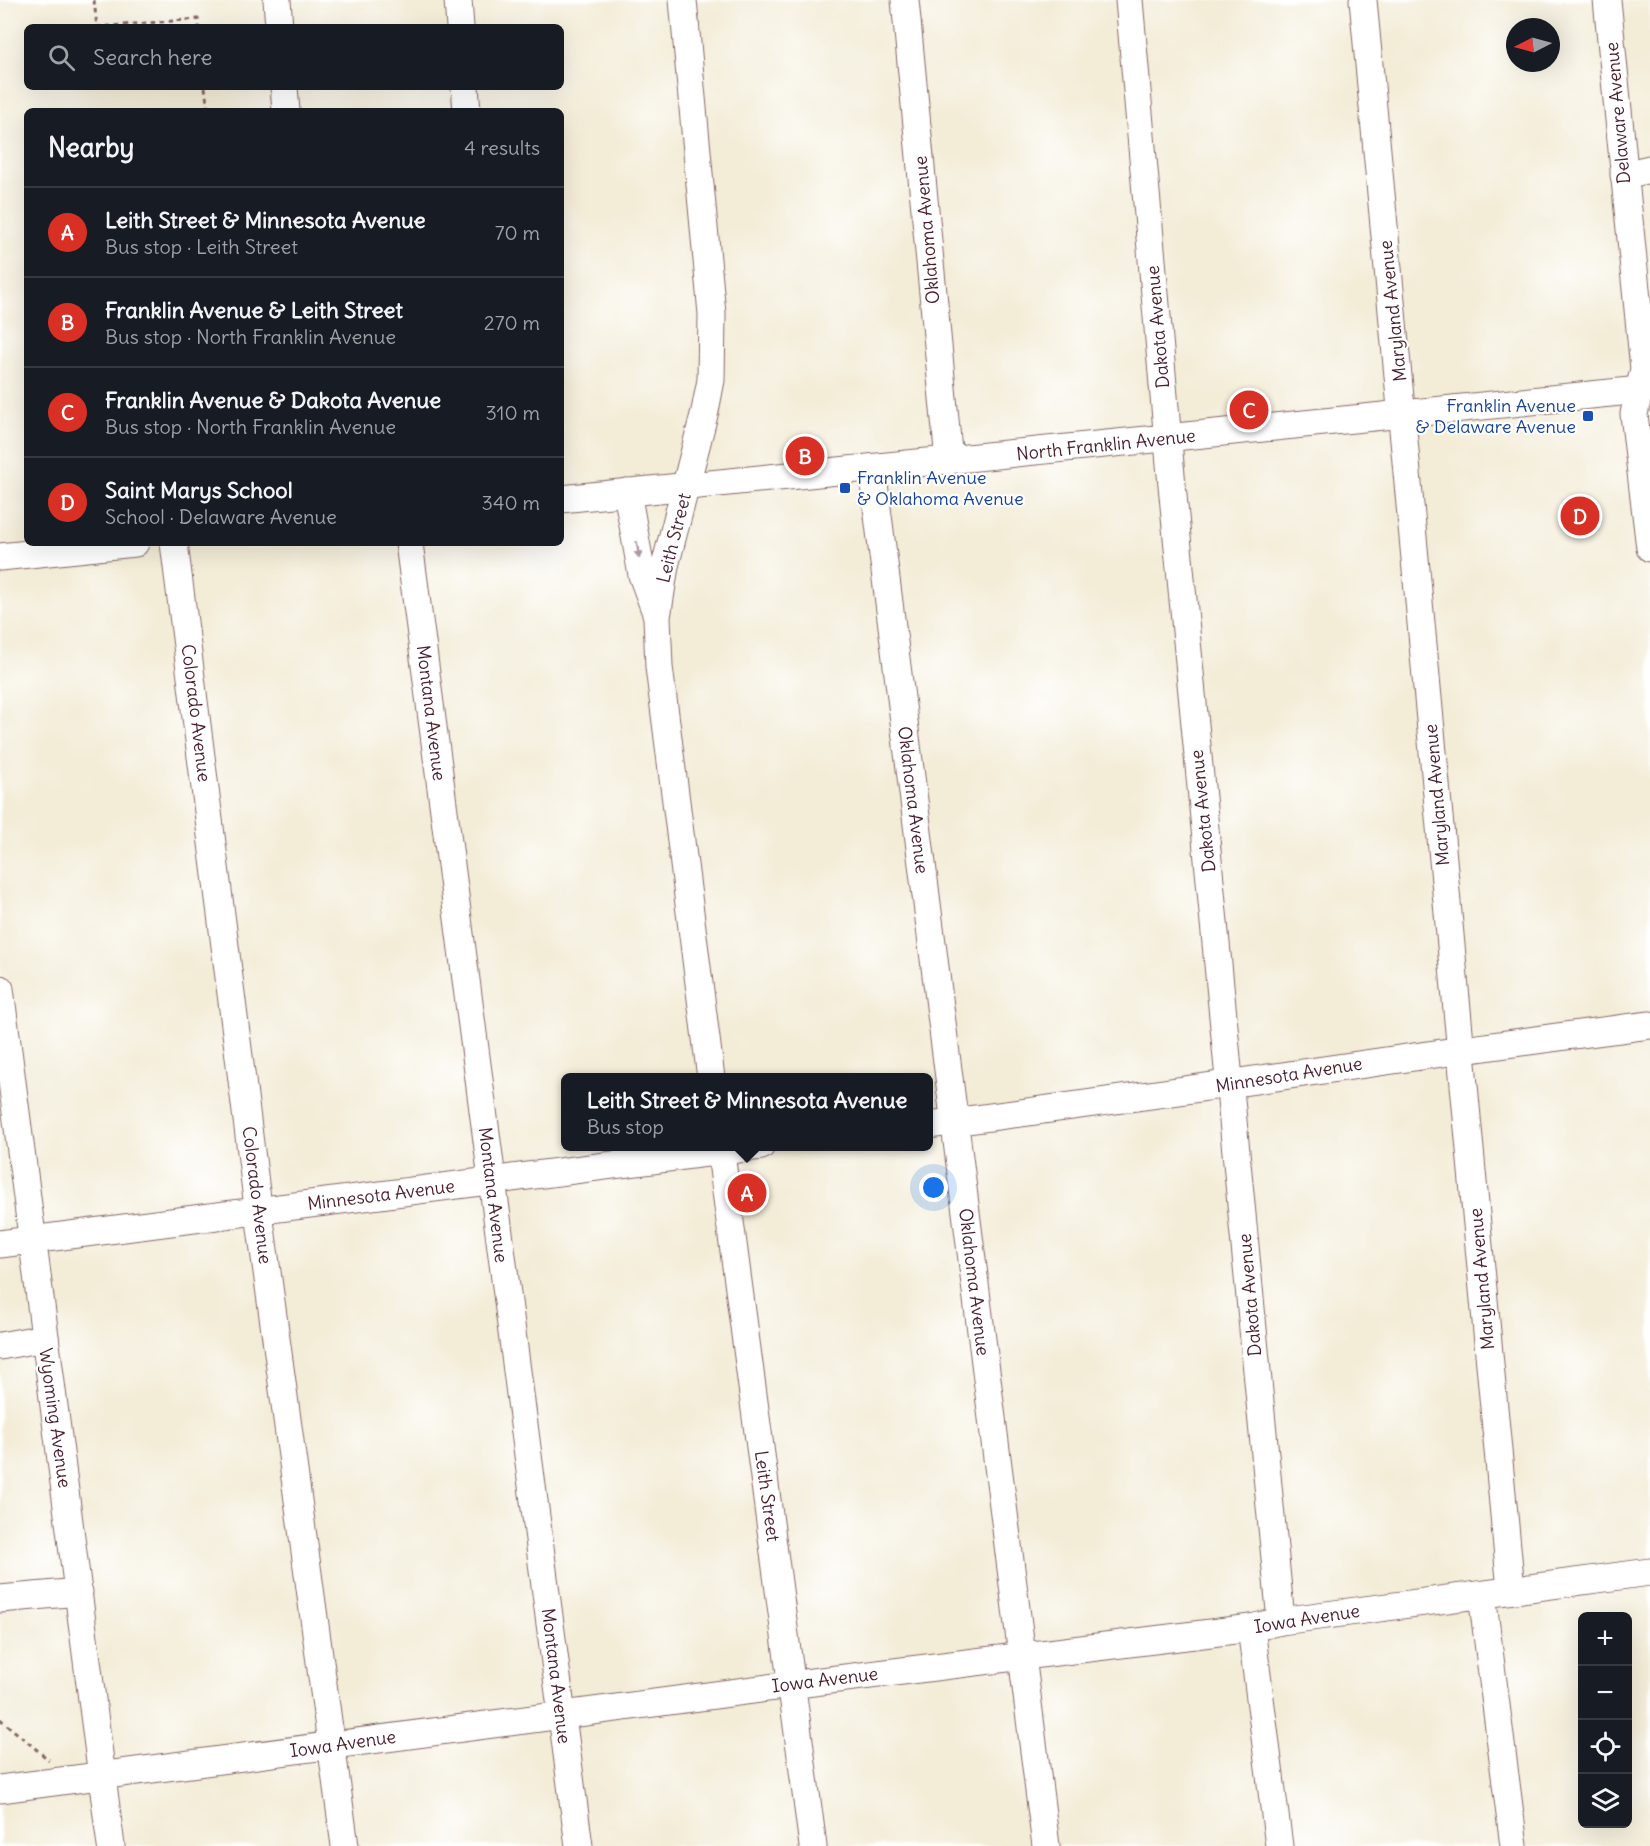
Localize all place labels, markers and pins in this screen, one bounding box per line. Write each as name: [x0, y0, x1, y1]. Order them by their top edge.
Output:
pin: C: [1230, 388, 1268, 432]
place label: Franklin Avenue & Delaware Avenue: [1416, 394, 1576, 438]
marker: Franklin Avenue & Delaware Avenue: [1581, 409, 1595, 423]
pin: B: [786, 434, 824, 478]
place label: Franklin Avenue & Oklahoma Avenue: [857, 466, 1024, 510]
marker: Franklin Avenue & Oklahoma Avenue: [838, 481, 852, 495]
pin: D: [1560, 494, 1600, 538]
pin: A: [728, 1170, 766, 1216]

